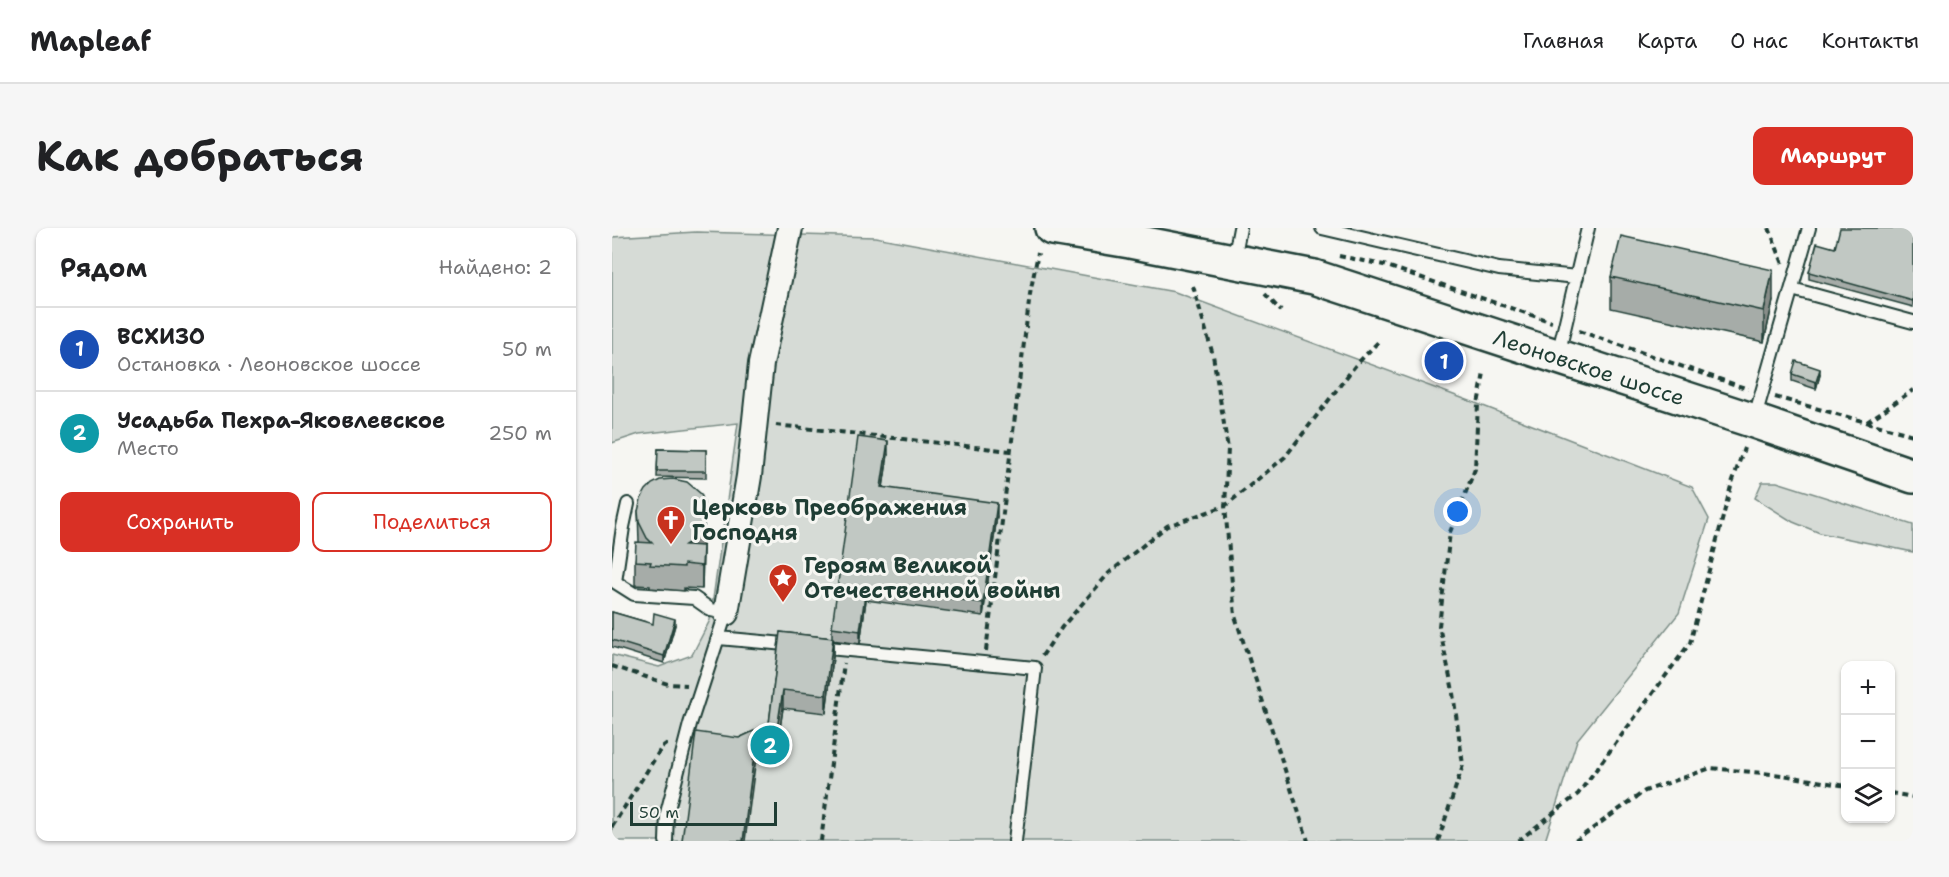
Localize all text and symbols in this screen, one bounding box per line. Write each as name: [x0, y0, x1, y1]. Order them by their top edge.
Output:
text: Mapleaf: [30, 22, 151, 60]
text: Главная: [1523, 27, 1604, 55]
text: Карта: [1637, 27, 1697, 55]
text: О нас: [1730, 27, 1788, 55]
text: Контакты: [1821, 27, 1919, 55]
button: Маршрут: [1753, 127, 1913, 185]
text: Как добраться: [36, 128, 364, 184]
text: Рядом: [60, 250, 147, 285]
text: Найдено: 2: [439, 254, 552, 280]
text: ВСХИЗО: [117, 322, 205, 351]
street label: Леоновское шоссе: [1490, 322, 1688, 412]
text: 1: [75, 336, 84, 362]
text: 50 m: [502, 336, 552, 362]
pin: 1: [1424, 338, 1464, 384]
text: Остановка · Леоновское шоссе: [117, 351, 421, 377]
text: Усадьба Пехра-Яковлевское: [117, 406, 445, 435]
text: 2: [73, 420, 87, 446]
text: 250 m: [488, 420, 552, 446]
text: Место: [117, 435, 179, 461]
button: Сохранить: [60, 492, 300, 552]
button: Поделиться: [312, 492, 552, 552]
place label: Церковь Преображения Господня: [692, 493, 967, 547]
your location: [1443, 497, 1472, 526]
church icon: Церковь Преображения Господня: [655, 504, 687, 546]
place label: Героям Великой Отечественной войны: [804, 551, 1061, 605]
place icon: Героям Великой Отечественной войны: [767, 562, 799, 604]
map controls: [1841, 661, 1895, 823]
button: +: [1841, 661, 1895, 715]
button: −: [1841, 715, 1895, 769]
pin: 2: [750, 722, 790, 768]
button: layers: [1841, 769, 1895, 823]
scale bar: [630, 799, 777, 826]
text: 50 m: [639, 802, 679, 823]

